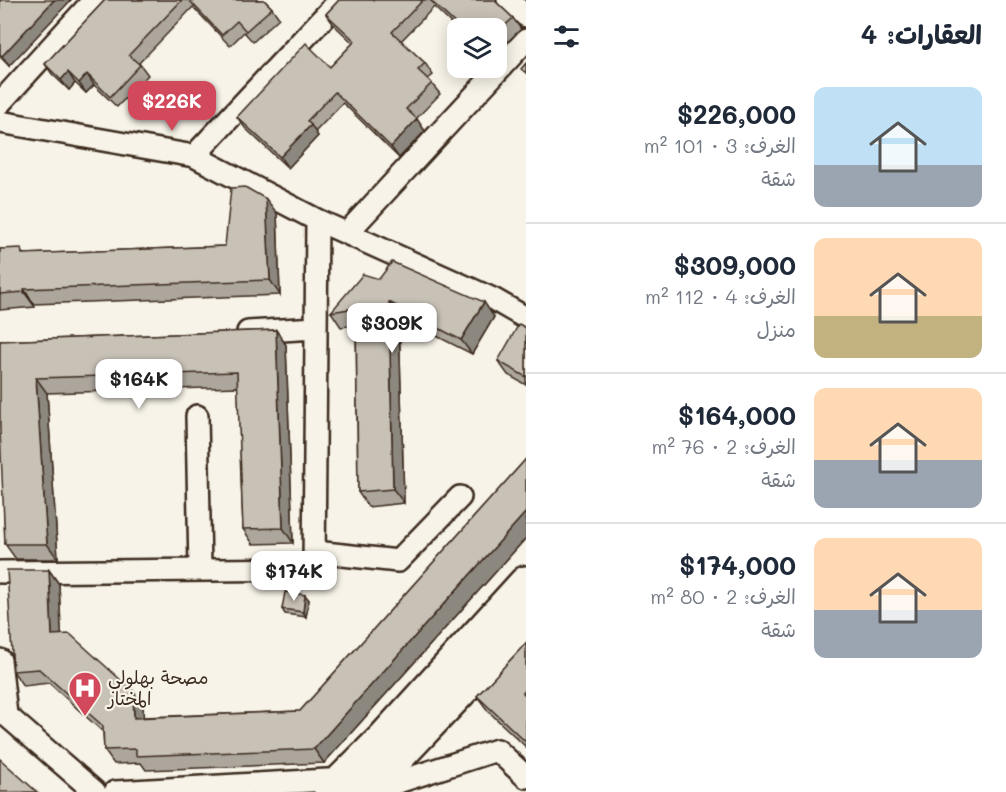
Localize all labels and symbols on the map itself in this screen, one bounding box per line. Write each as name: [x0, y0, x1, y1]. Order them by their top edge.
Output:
pin: $226K: [130, 81, 214, 132]
pin: $309K: [350, 303, 434, 354]
pin: $164K: [97, 359, 181, 410]
pin: $174K: [252, 551, 336, 602]
place label: مصحة بهلولي المختار: [106, 665, 208, 710]
hospital icon: مصحة بهلولي المختار: [67, 670, 103, 717]

